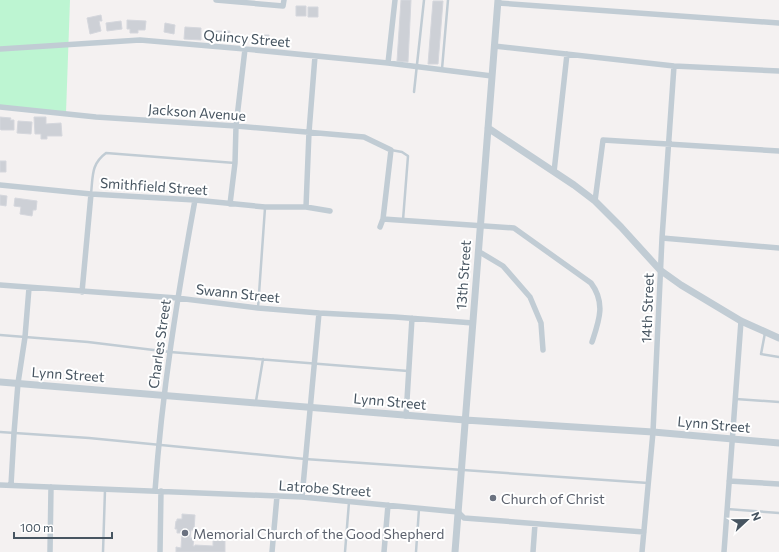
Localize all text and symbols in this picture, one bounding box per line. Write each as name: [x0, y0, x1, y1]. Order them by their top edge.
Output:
street label: Quincy Street: [203, 26, 291, 50]
street label: Jackson Avenue: [148, 100, 246, 124]
street label: Smithfield Street: [99, 174, 209, 198]
street label: 13th Street: [452, 239, 474, 311]
street label: 14th Street: [637, 272, 657, 343]
street label: Swann Street: [195, 280, 281, 306]
street label: Charles Street: [144, 298, 174, 390]
street label: Lynn Street: [31, 363, 105, 385]
street label: Lynn Street: [353, 389, 427, 413]
street label: Lynn Street: [677, 412, 751, 436]
street label: Latrobe Street: [278, 476, 372, 500]
place label: Church of Christ: [501, 490, 605, 507]
marker: Church of Christ: [488, 493, 498, 503]
north arrow: [727, 500, 767, 540]
text: N: [749, 510, 764, 522]
scale bar: [14, 514, 112, 540]
text: 100 m: [20, 520, 54, 534]
place label: Memorial Church of the Good Shepherd: [193, 525, 444, 542]
marker: Memorial Church of the Good Shepherd: [180, 528, 190, 538]

